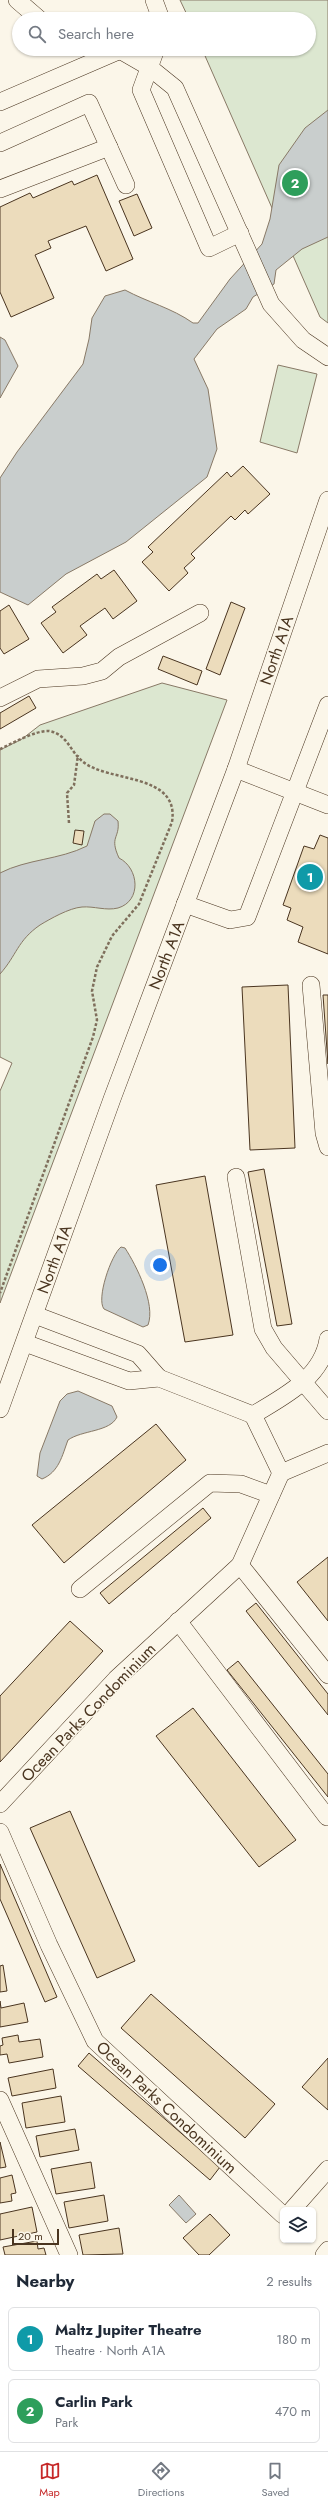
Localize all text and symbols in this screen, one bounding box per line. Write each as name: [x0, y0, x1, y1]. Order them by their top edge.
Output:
search box: [12, 12, 316, 56]
icon: search: [26, 23, 48, 45]
text: Search here: [58, 23, 134, 45]
pin: 2: [282, 168, 308, 198]
street label: North A1A: [254, 612, 299, 688]
pin: 1: [297, 862, 323, 892]
street label: North A1A: [143, 917, 190, 993]
street label: North A1A: [31, 1221, 78, 1297]
your location: [150, 1255, 170, 1275]
street label: Ocean Parks Condominium: [16, 1638, 161, 1787]
street label: Ocean Parks Condominium: [91, 2036, 242, 2179]
map controls: [280, 2207, 316, 2243]
button: layers: [280, 2207, 316, 2243]
scale bar: [12, 2227, 59, 2246]
text: 20 m: [18, 2228, 43, 2244]
text: Nearby: [16, 2269, 74, 2293]
text: 2 results: [266, 2272, 312, 2291]
text: Maltz Jupiter Theatre: [55, 2319, 202, 2341]
text: 1: [27, 2330, 33, 2349]
text: 180 m: [276, 2330, 311, 2349]
text: Theatre · North A1A: [55, 2341, 165, 2360]
text: Carlin Park: [55, 2391, 133, 2413]
text: 2: [26, 2402, 34, 2421]
text: 470 m: [275, 2402, 311, 2421]
text: Park: [55, 2413, 78, 2432]
tab: Map: [39, 2460, 61, 2500]
tab: Directions: [138, 2460, 184, 2500]
tab: Saved: [262, 2460, 289, 2500]

